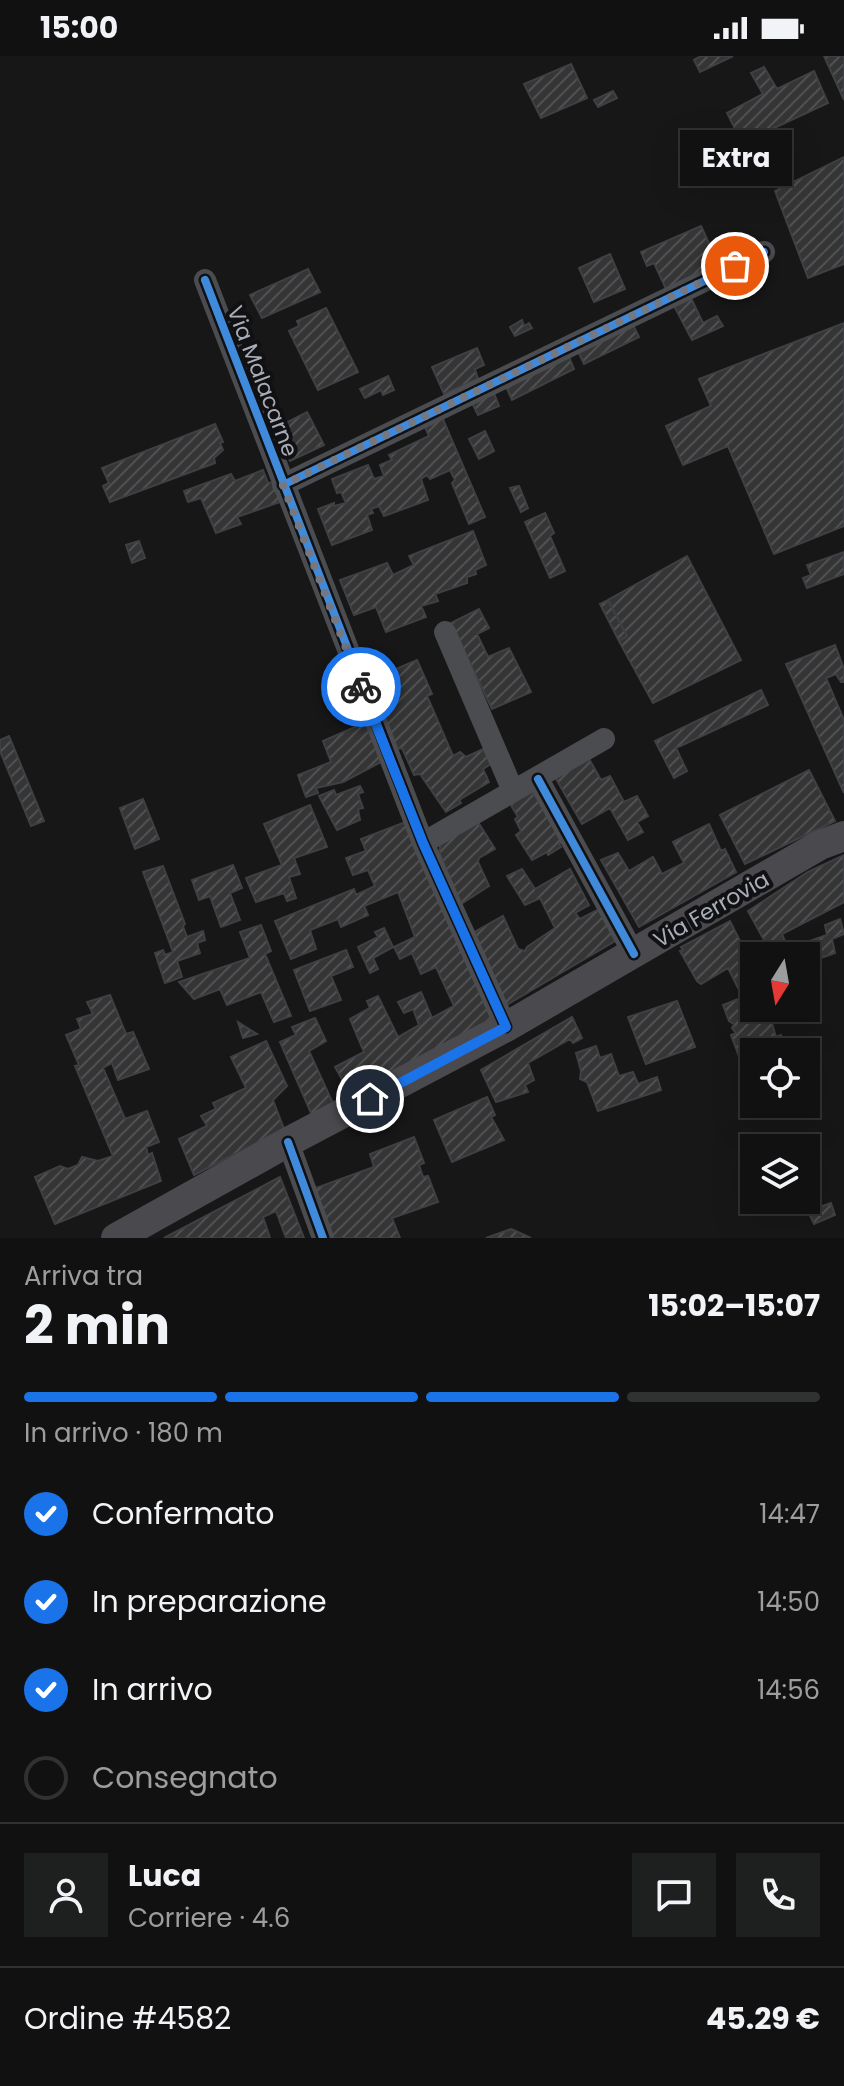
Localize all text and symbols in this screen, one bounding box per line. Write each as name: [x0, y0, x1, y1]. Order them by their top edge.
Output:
text: 15:00: [40, 6, 118, 49]
callout: Extra: [679, 130, 791, 186]
text: Extra: [702, 140, 770, 176]
pin: [701, 232, 769, 300]
icon: bag: [713, 244, 757, 288]
street label: Via Malacarne: [220, 301, 306, 461]
courier: [321, 647, 401, 727]
icon: bike: [339, 665, 383, 709]
street label: Via Ferrovia: [648, 864, 775, 955]
north arrow: [740, 942, 820, 1022]
map controls: [740, 942, 820, 1214]
button: locate: [740, 1038, 820, 1118]
pin: [336, 1065, 404, 1133]
icon: home: [348, 1077, 392, 1121]
button: layers: [740, 1134, 820, 1214]
text: Arriva tra: [24, 1258, 143, 1294]
text: 15:02–15:07: [648, 1284, 820, 1327]
text: 2 min: [24, 1289, 170, 1362]
text: In arrivo · 180 m: [24, 1415, 223, 1451]
icon: check: [24, 1492, 68, 1536]
text: Confermato: [92, 1492, 275, 1535]
text: 14:47: [759, 1496, 820, 1532]
icon: check: [24, 1580, 68, 1624]
text: In preparazione: [92, 1580, 327, 1623]
text: 14:50: [757, 1584, 820, 1620]
icon: check: [24, 1668, 68, 1712]
text: In arrivo: [92, 1668, 213, 1711]
text: 14:56: [757, 1672, 820, 1708]
text: Consegnato: [92, 1756, 278, 1799]
button: person: [24, 1853, 108, 1937]
button: chat: [632, 1853, 716, 1937]
button: phone: [736, 1853, 820, 1937]
text: Luca: [128, 1854, 201, 1897]
text: Corriere · 4.6: [128, 1900, 290, 1936]
text: Ordine #4582: [24, 1997, 231, 2040]
text: 45.29 €: [706, 1997, 820, 2040]

